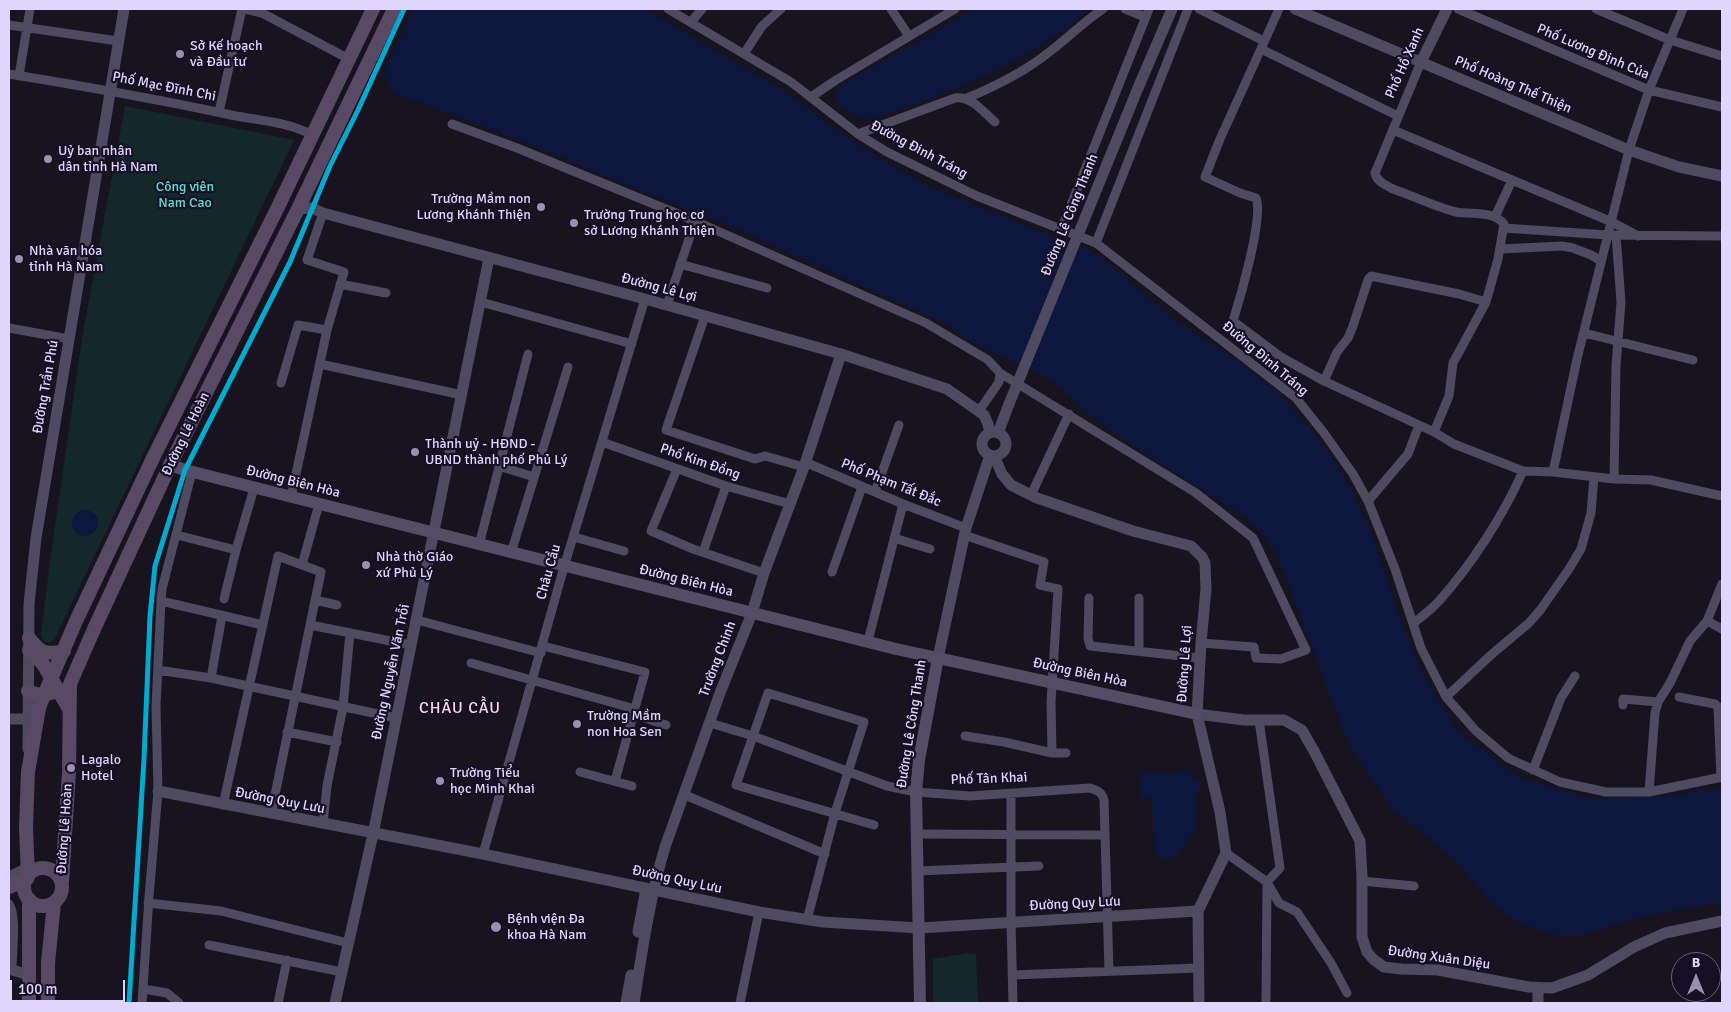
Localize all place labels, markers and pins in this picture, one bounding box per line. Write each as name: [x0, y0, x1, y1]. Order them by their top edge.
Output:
place label: Sở Kế hoạch và Đầu tư: [190, 38, 263, 70]
marker: Sở Kế hoạch và Đầu tư: [174, 48, 186, 60]
place label: Uỷ ban nhân dân tỉnh Hà Nam: [58, 143, 158, 176]
marker: Uỷ ban nhân dân tỉnh Hà Nam: [42, 153, 54, 165]
place label: Trường Mầm non Lương Khánh Thiện: [417, 191, 531, 223]
marker: Trường Mầm non Lương Khánh Thiện: [535, 201, 547, 213]
place label: Trường Trung học cơ sở Lương Khánh Thiện: [584, 207, 715, 240]
marker: Trường Trung học cơ sở Lương Khánh Thiện: [568, 217, 580, 229]
place label: Nhà văn hóa tỉnh Hà Nam: [29, 243, 104, 276]
marker: Nhà văn hóa tỉnh Hà Nam: [13, 253, 25, 265]
place label: Thành uỷ - HĐND - UBND thành phố Phủ Lý: [425, 436, 567, 468]
marker: Thành uỷ - HĐND - UBND thành phố Phủ Lý: [409, 446, 421, 458]
place label: Nhà thờ Giáo xứ Phủ Lý: [376, 549, 453, 582]
marker: Nhà thờ Giáo xứ Phủ Lý: [360, 559, 372, 571]
place label: Trường Mầm non Hoa Sen: [587, 708, 662, 740]
marker: Trường Mầm non Hoa Sen: [571, 718, 583, 730]
place label: Lagalo Hotel: [81, 752, 121, 784]
marker: Lagalo Hotel: [65, 762, 77, 774]
place label: Trường Tiểu học Minh Khai: [450, 765, 535, 798]
marker: Trường Tiểu học Minh Khai: [434, 775, 446, 787]
place label: Bệnh viện Đa khoa Hà Nam: [507, 911, 586, 944]
marker: Bệnh viện Đa khoa Hà Nam: [489, 920, 503, 934]

